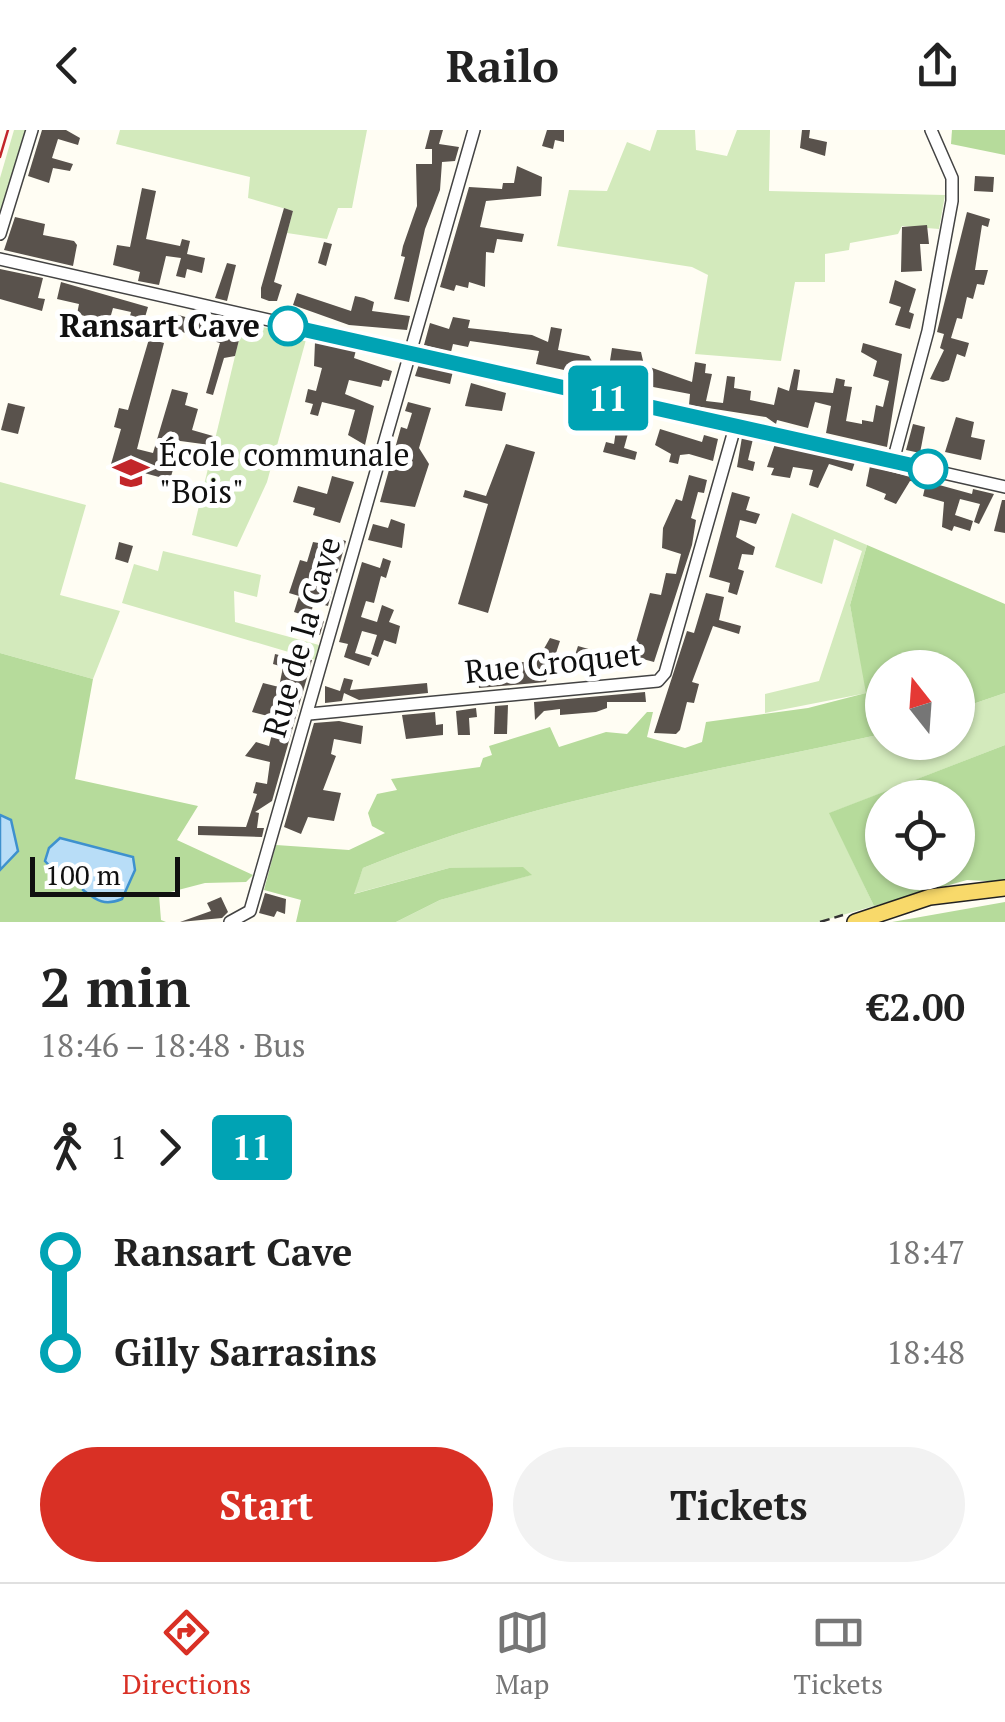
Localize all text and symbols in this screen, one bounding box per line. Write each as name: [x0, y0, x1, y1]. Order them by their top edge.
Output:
text: Railo: [446, 35, 559, 95]
icon: back: [40, 38, 95, 93]
icon: share: [910, 38, 965, 93]
place label: Ransart Cave: [59, 304, 260, 346]
marker: Ransart Cave: [269, 307, 307, 345]
line badge: 11: [563, 366, 653, 430]
text: 11: [588, 375, 628, 421]
place label: École communale "Bois": [159, 433, 410, 512]
unlabelled marker: [909, 450, 947, 488]
school or university icon: École communale "Bois": [112, 454, 150, 492]
street label: Rue de la Cave: [252, 532, 350, 742]
street label: Rue Croquet: [463, 632, 643, 692]
north arrow: [865, 650, 975, 760]
map controls: [865, 650, 975, 890]
button: locate: [865, 780, 975, 890]
scale bar: [30, 852, 180, 896]
text: 100 m: [45, 856, 121, 893]
text: 2 min: [40, 950, 190, 1023]
text: €2.00: [868, 982, 965, 1032]
text: 18:46 – 18:48 · Bus: [40, 1024, 306, 1066]
icon: walk: [40, 1120, 95, 1175]
icon: forward: [142, 1120, 197, 1175]
text: 11: [232, 1124, 272, 1170]
text: 1: [110, 1126, 127, 1168]
text: Ransart Cave: [114, 1227, 353, 1277]
text: 18:47: [886, 1231, 965, 1273]
text: Gilly Sarrasins: [114, 1327, 377, 1377]
text: 18:48: [886, 1331, 965, 1373]
button: Start: [40, 1447, 493, 1562]
button: Tickets: [513, 1447, 965, 1562]
tab: Directions: [122, 1605, 251, 1702]
tab: Map: [495, 1605, 550, 1702]
tab: Tickets: [794, 1605, 883, 1702]

